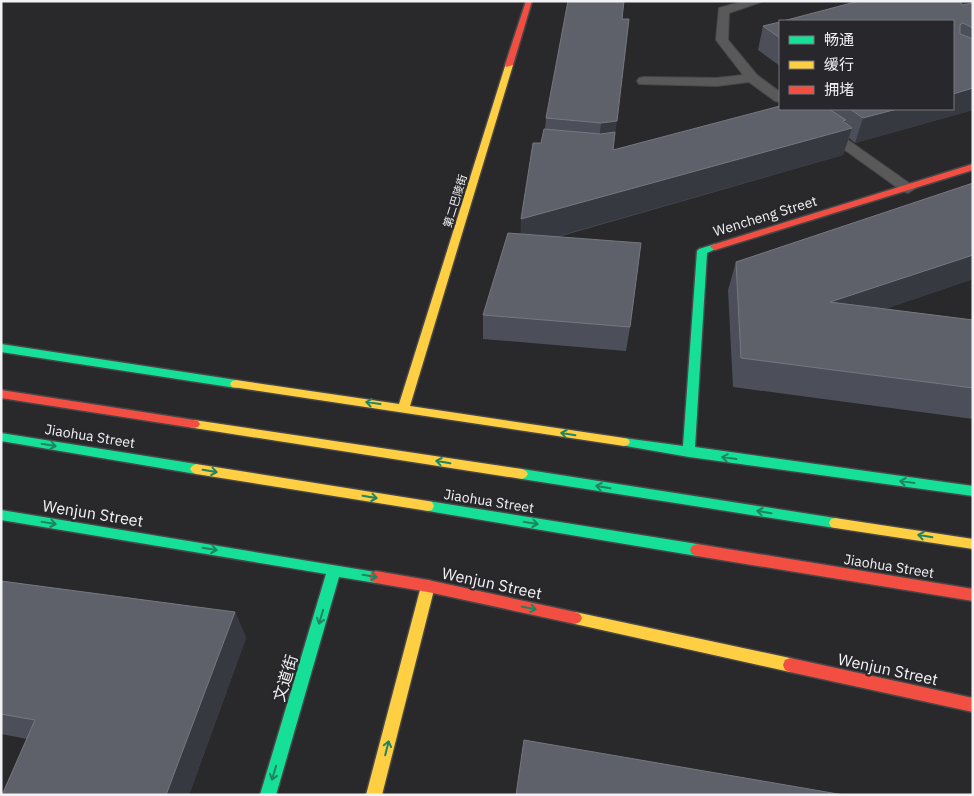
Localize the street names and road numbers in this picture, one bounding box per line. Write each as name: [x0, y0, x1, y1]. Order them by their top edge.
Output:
street label: 第二巴陵街: [440, 173, 470, 229]
street label: Wencheng Street: [711, 192, 819, 240]
street label: Jiaohua Street: [44, 420, 136, 452]
street label: Jiaohua Street: [443, 485, 535, 517]
street label: Wenjun Street: [41, 495, 145, 531]
street label: Jiaohua Street: [843, 550, 935, 582]
street label: Wenjun Street: [440, 563, 544, 603]
street label: Wenjun Street: [836, 649, 940, 689]
street label: 文道街: [268, 652, 302, 704]

